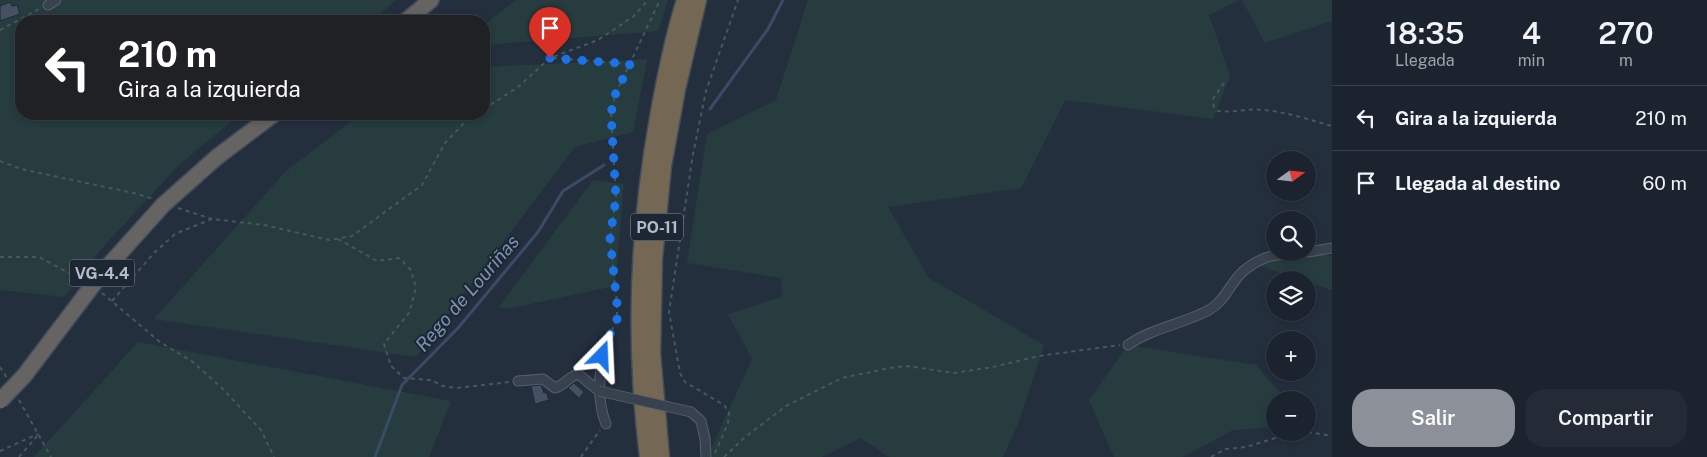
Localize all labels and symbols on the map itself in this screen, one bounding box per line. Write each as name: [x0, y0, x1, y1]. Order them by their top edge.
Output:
pin: [529, 7, 571, 58]
north arrow: [1266, 151, 1316, 201]
road number: PO-11: [631, 213, 683, 240]
water label: Rego de Louriñas: [411, 230, 523, 356]
road number: VG-4.4: [70, 260, 134, 286]
position arrow: [575, 329, 627, 381]

